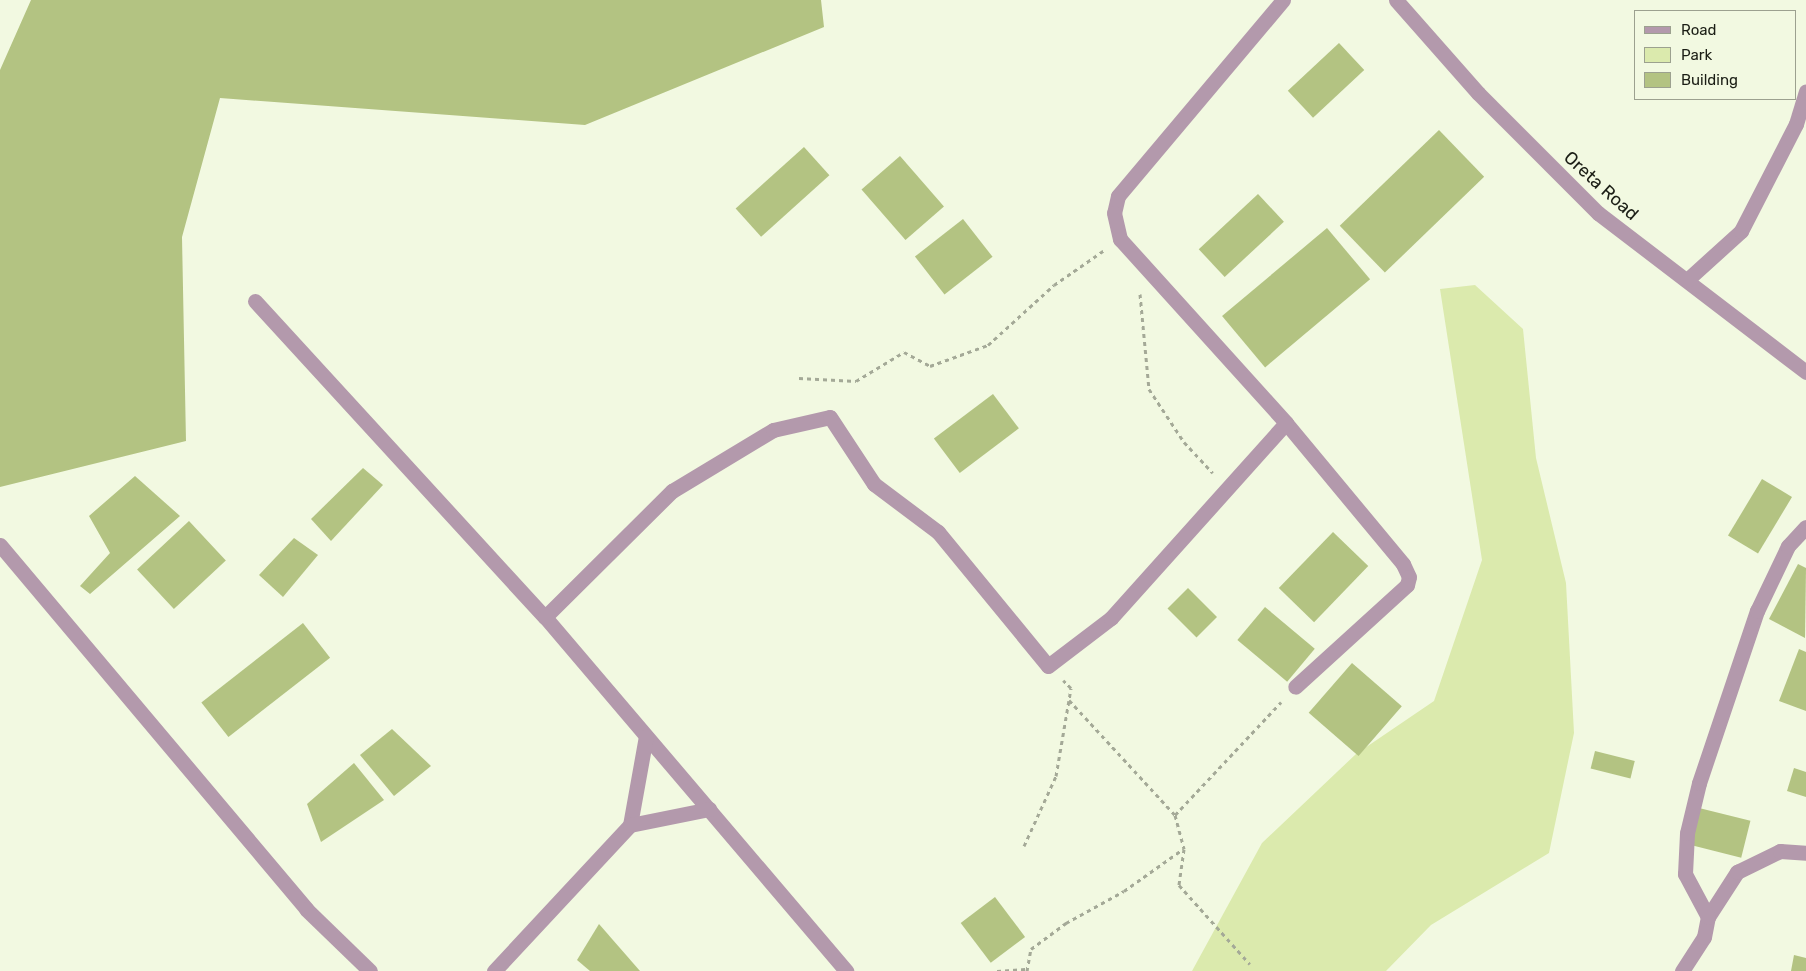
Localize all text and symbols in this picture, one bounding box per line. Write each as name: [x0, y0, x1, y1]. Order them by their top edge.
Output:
legend: [1634, 10, 1796, 100]
text: Road: [1681, 21, 1717, 39]
text: Park: [1681, 46, 1712, 64]
text: Building: [1681, 71, 1738, 89]
street label: Oreta Road: [1559, 147, 1643, 225]

